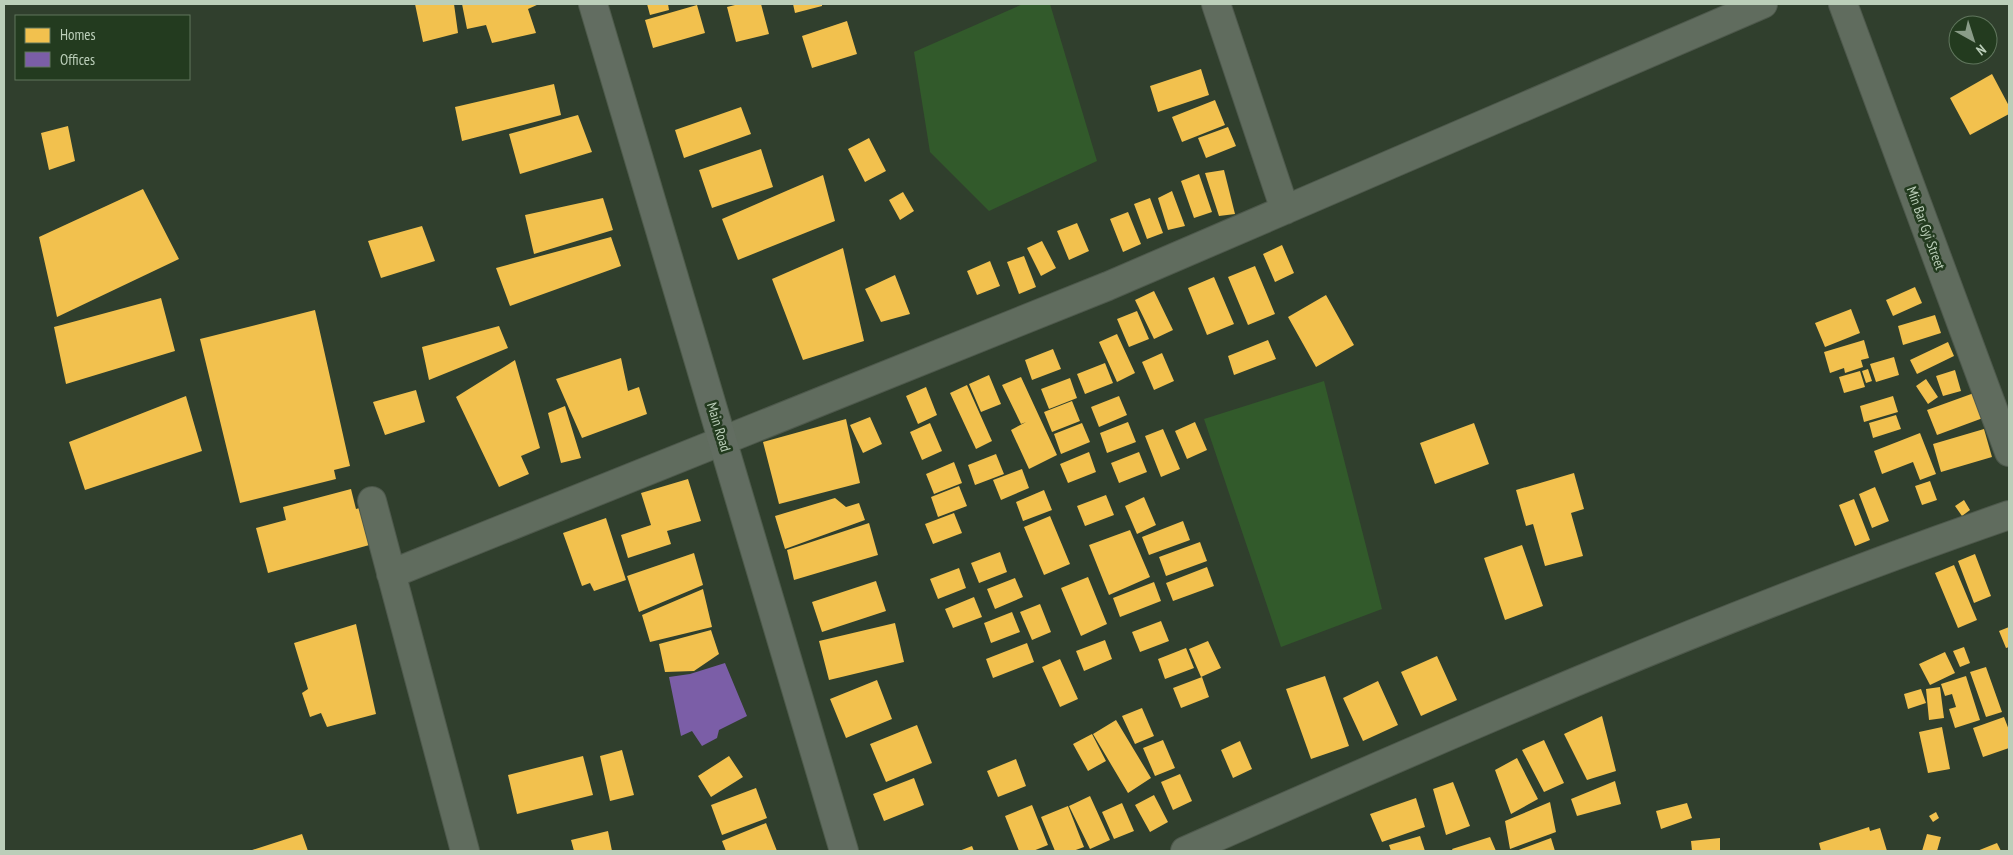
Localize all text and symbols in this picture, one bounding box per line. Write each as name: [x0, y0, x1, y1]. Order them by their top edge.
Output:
legend: [15, 15, 190, 80]
north arrow: [1948, 15, 1998, 65]
text: Homes: [60, 25, 96, 44]
text: N: [1973, 41, 1990, 59]
text: Offices: [60, 50, 95, 69]
street label: Min Bar Gyi Street: [1903, 184, 1949, 272]
street label: Main Road: [703, 400, 735, 454]

